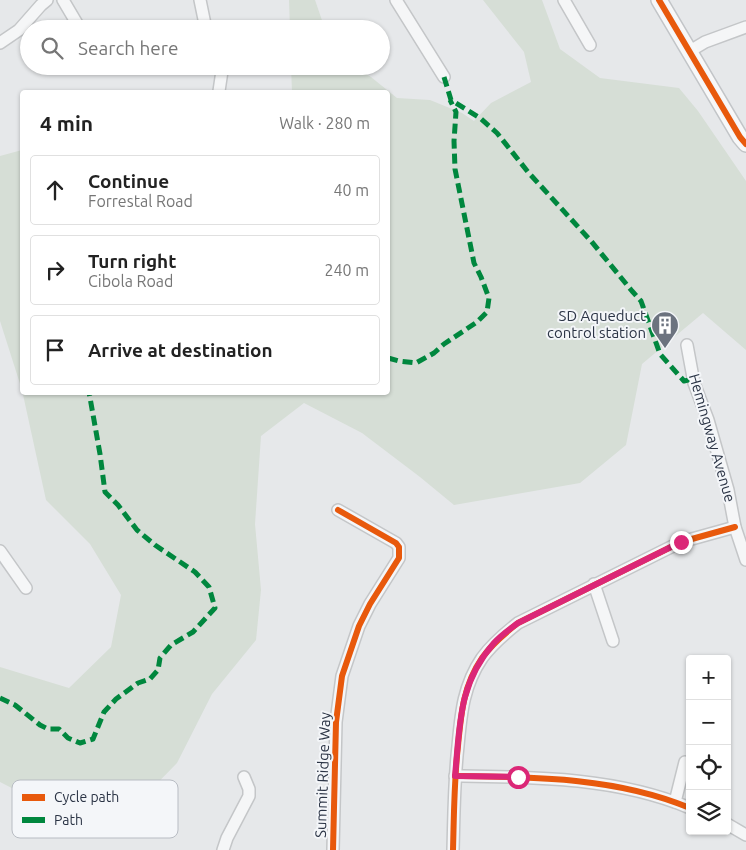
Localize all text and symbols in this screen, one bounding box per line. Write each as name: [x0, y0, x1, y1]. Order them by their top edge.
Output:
search box: [20, 20, 390, 75]
icon: search: [38, 34, 66, 62]
text: Search here: [78, 37, 178, 59]
text: 4 min: [40, 111, 93, 135]
text: Walk · 280 m: [279, 114, 370, 132]
text: Continue: [88, 170, 169, 192]
icon: ahead: [41, 176, 69, 204]
text: 40 m: [333, 181, 369, 199]
text: Forrestal Road: [88, 192, 193, 210]
text: Turn right: [88, 250, 176, 272]
icon: right: [41, 256, 69, 284]
text: 240 m: [324, 261, 369, 279]
text: Cibola Road: [88, 272, 173, 290]
place label: SD Aqueduct control station: [547, 307, 646, 341]
building icon: SD Aqueduct control station: [650, 310, 680, 349]
icon: arrive: [41, 336, 69, 364]
text: Arrive at destination: [88, 339, 273, 361]
street label: Hemingway Avenue: [686, 372, 739, 504]
route end: [670, 531, 693, 554]
map controls: [686, 655, 731, 835]
button: +: [686, 655, 731, 700]
button: −: [686, 700, 731, 745]
street label: Summit Ridge Way: [312, 712, 333, 838]
button: locate: [686, 745, 731, 790]
route start: [507, 766, 530, 789]
legend: [12, 780, 178, 838]
text: Cycle path: [54, 789, 119, 805]
button: layers: [686, 790, 731, 835]
text: Path: [54, 812, 83, 828]

